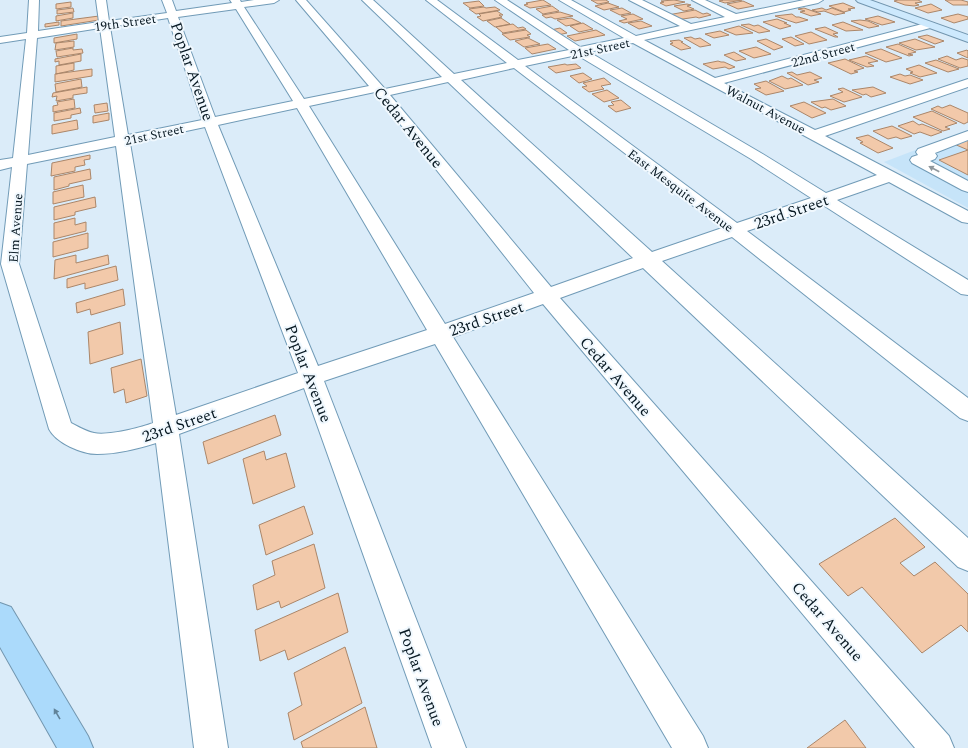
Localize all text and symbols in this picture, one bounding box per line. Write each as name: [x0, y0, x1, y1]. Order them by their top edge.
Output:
street label: 19th Street: [93, 9, 158, 37]
street label: Poplar Avenue: [164, 19, 220, 124]
street label: 21st Street: [569, 33, 632, 65]
street label: 22nd Street: [789, 37, 858, 73]
street label: Walnut Avenue: [722, 80, 809, 139]
street label: Cedar Avenue: [368, 81, 449, 174]
street label: 21st Street: [123, 119, 186, 151]
street label: East Mesquite Avenue: [623, 144, 738, 237]
one-way arrow: [928, 165, 939, 172]
street label: 23rd Street: [751, 188, 832, 236]
street label: Elm Avenue: [4, 193, 28, 264]
street label: 23rd Street: [446, 295, 527, 343]
street label: Poplar Avenue: [278, 321, 338, 426]
street label: Cedar Avenue: [574, 331, 657, 422]
street label: 23rd Street: [139, 401, 220, 449]
street label: Cedar Avenue: [786, 576, 869, 667]
street label: Poplar Avenue: [392, 625, 450, 730]
one-way arrow: [53, 708, 60, 720]

